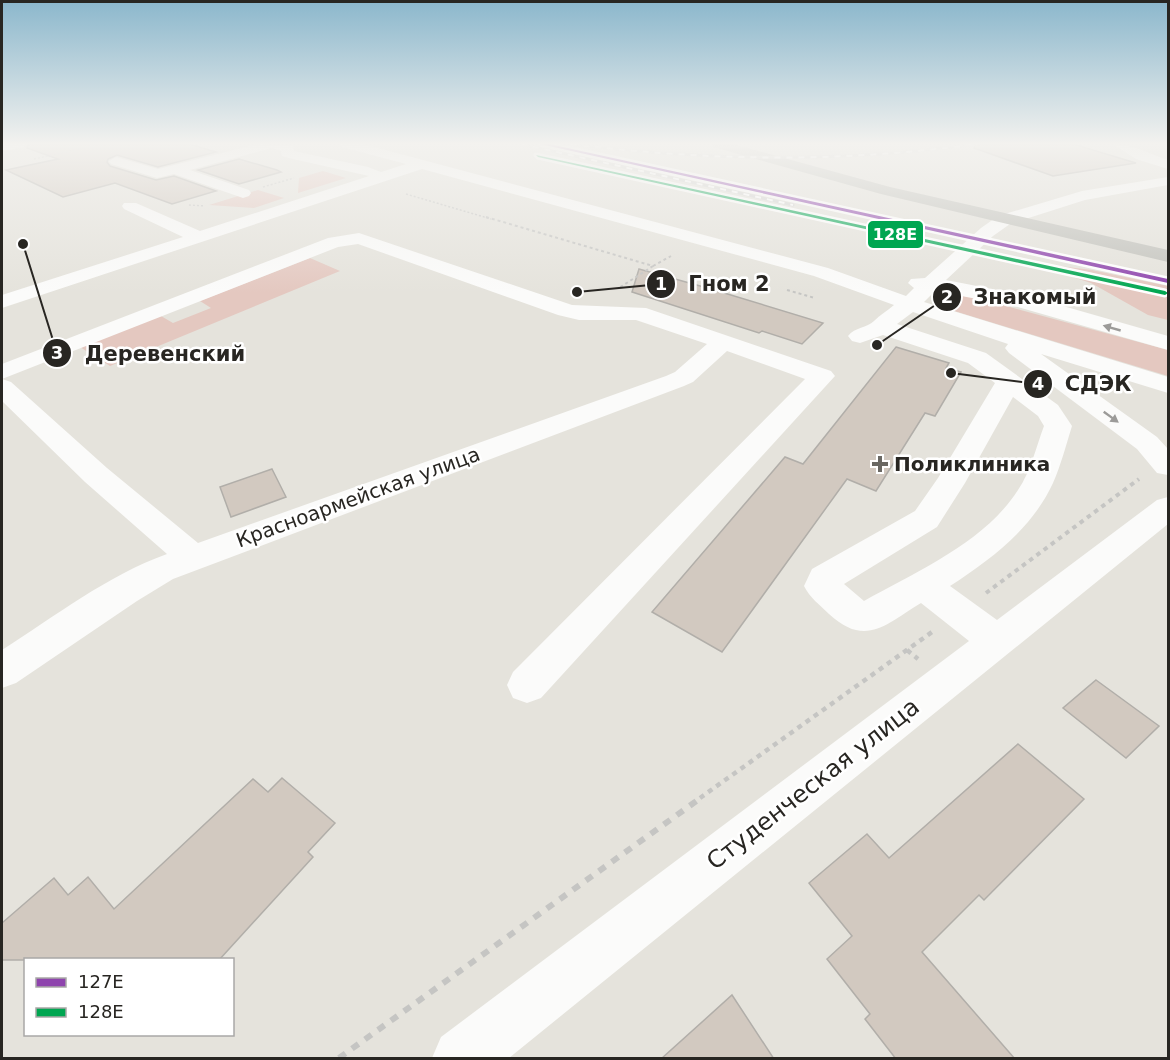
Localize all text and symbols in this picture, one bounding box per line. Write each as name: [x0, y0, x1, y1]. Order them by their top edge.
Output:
line badge: 128Е: [867, 220, 924, 249]
text: 128Е: [873, 225, 917, 244]
callout: Гном 2: [646, 264, 782, 303]
text: Гном 2: [688, 272, 770, 296]
text: 1: [655, 273, 667, 294]
callout: Знакомый: [932, 277, 1109, 316]
text: Знакомый: [973, 285, 1097, 309]
text: 2: [941, 286, 953, 307]
one-way arrow: [1103, 323, 1121, 332]
callout: Деревенский: [42, 334, 257, 373]
text: 3: [51, 342, 63, 363]
text: Деревенский: [85, 342, 245, 366]
callout: СДЭК: [1023, 364, 1144, 403]
text: СДЭК: [1065, 372, 1131, 396]
text: 4: [1032, 373, 1044, 394]
one-way arrow: [1104, 410, 1119, 422]
street label: Красноармейская улица: [233, 442, 483, 552]
place label: Поликлиника: [894, 452, 1050, 476]
marker: Поликлиника: [871, 455, 889, 473]
street label: Студенческая улица: [701, 692, 925, 876]
legend: [24, 958, 234, 1036]
text: 127Е: [78, 971, 124, 992]
text: 128Е: [78, 1001, 124, 1022]

